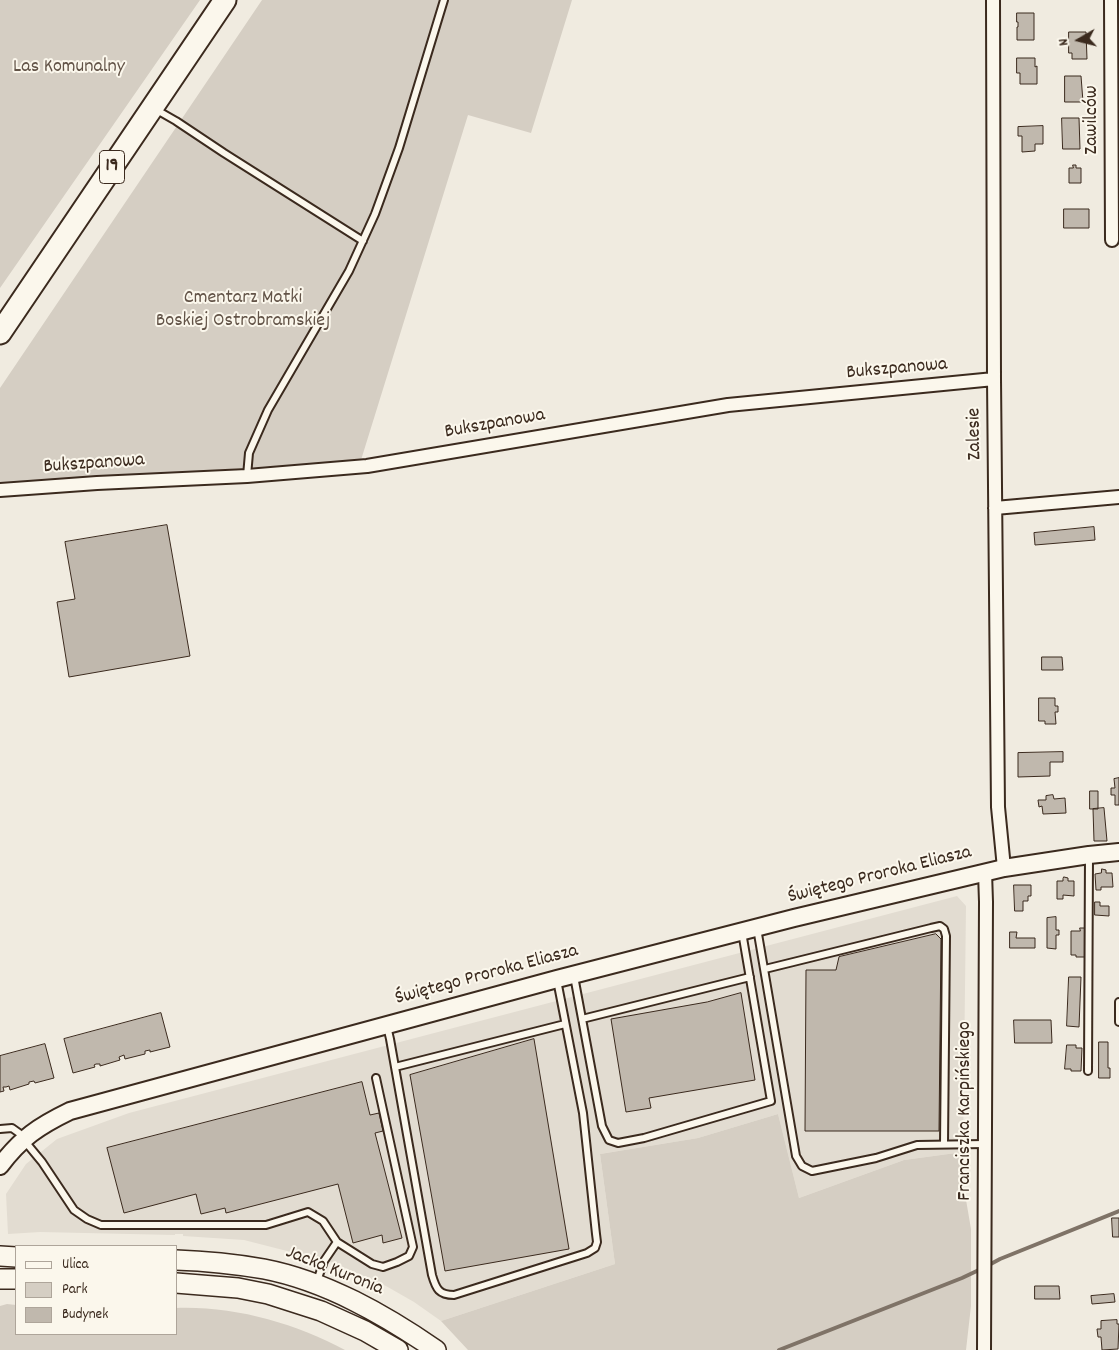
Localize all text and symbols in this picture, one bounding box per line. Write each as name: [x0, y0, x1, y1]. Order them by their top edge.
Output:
north arrow: [1054, 15, 1104, 65]
text: N: [1054, 37, 1075, 47]
park label: Las Komunalny: [13, 56, 125, 80]
street label: Zawilców: [1081, 85, 1105, 155]
road number: 19: [100, 150, 124, 183]
park label: Cmentarz Matki Boskiej Ostrobramskiej: [156, 287, 330, 334]
street label: Bukszpanowa: [845, 354, 949, 386]
street label: Bukszpanowa: [443, 404, 547, 446]
street label: Zalesie: [964, 407, 988, 461]
street label: Bukszpanowa: [43, 449, 145, 481]
street label: Świętego Proroka Eliasza: [786, 842, 974, 910]
street label: Świętego Proroka Eliasza: [393, 940, 581, 1012]
street label: Franciszka Karpińskiego: [954, 1021, 978, 1201]
street label: Jacka Kuronia: [282, 1242, 386, 1302]
legend: [15, 1245, 178, 1335]
text: Ulica: [62, 1254, 89, 1276]
text: Park: [62, 1279, 88, 1301]
text: Budynek: [62, 1304, 108, 1326]

